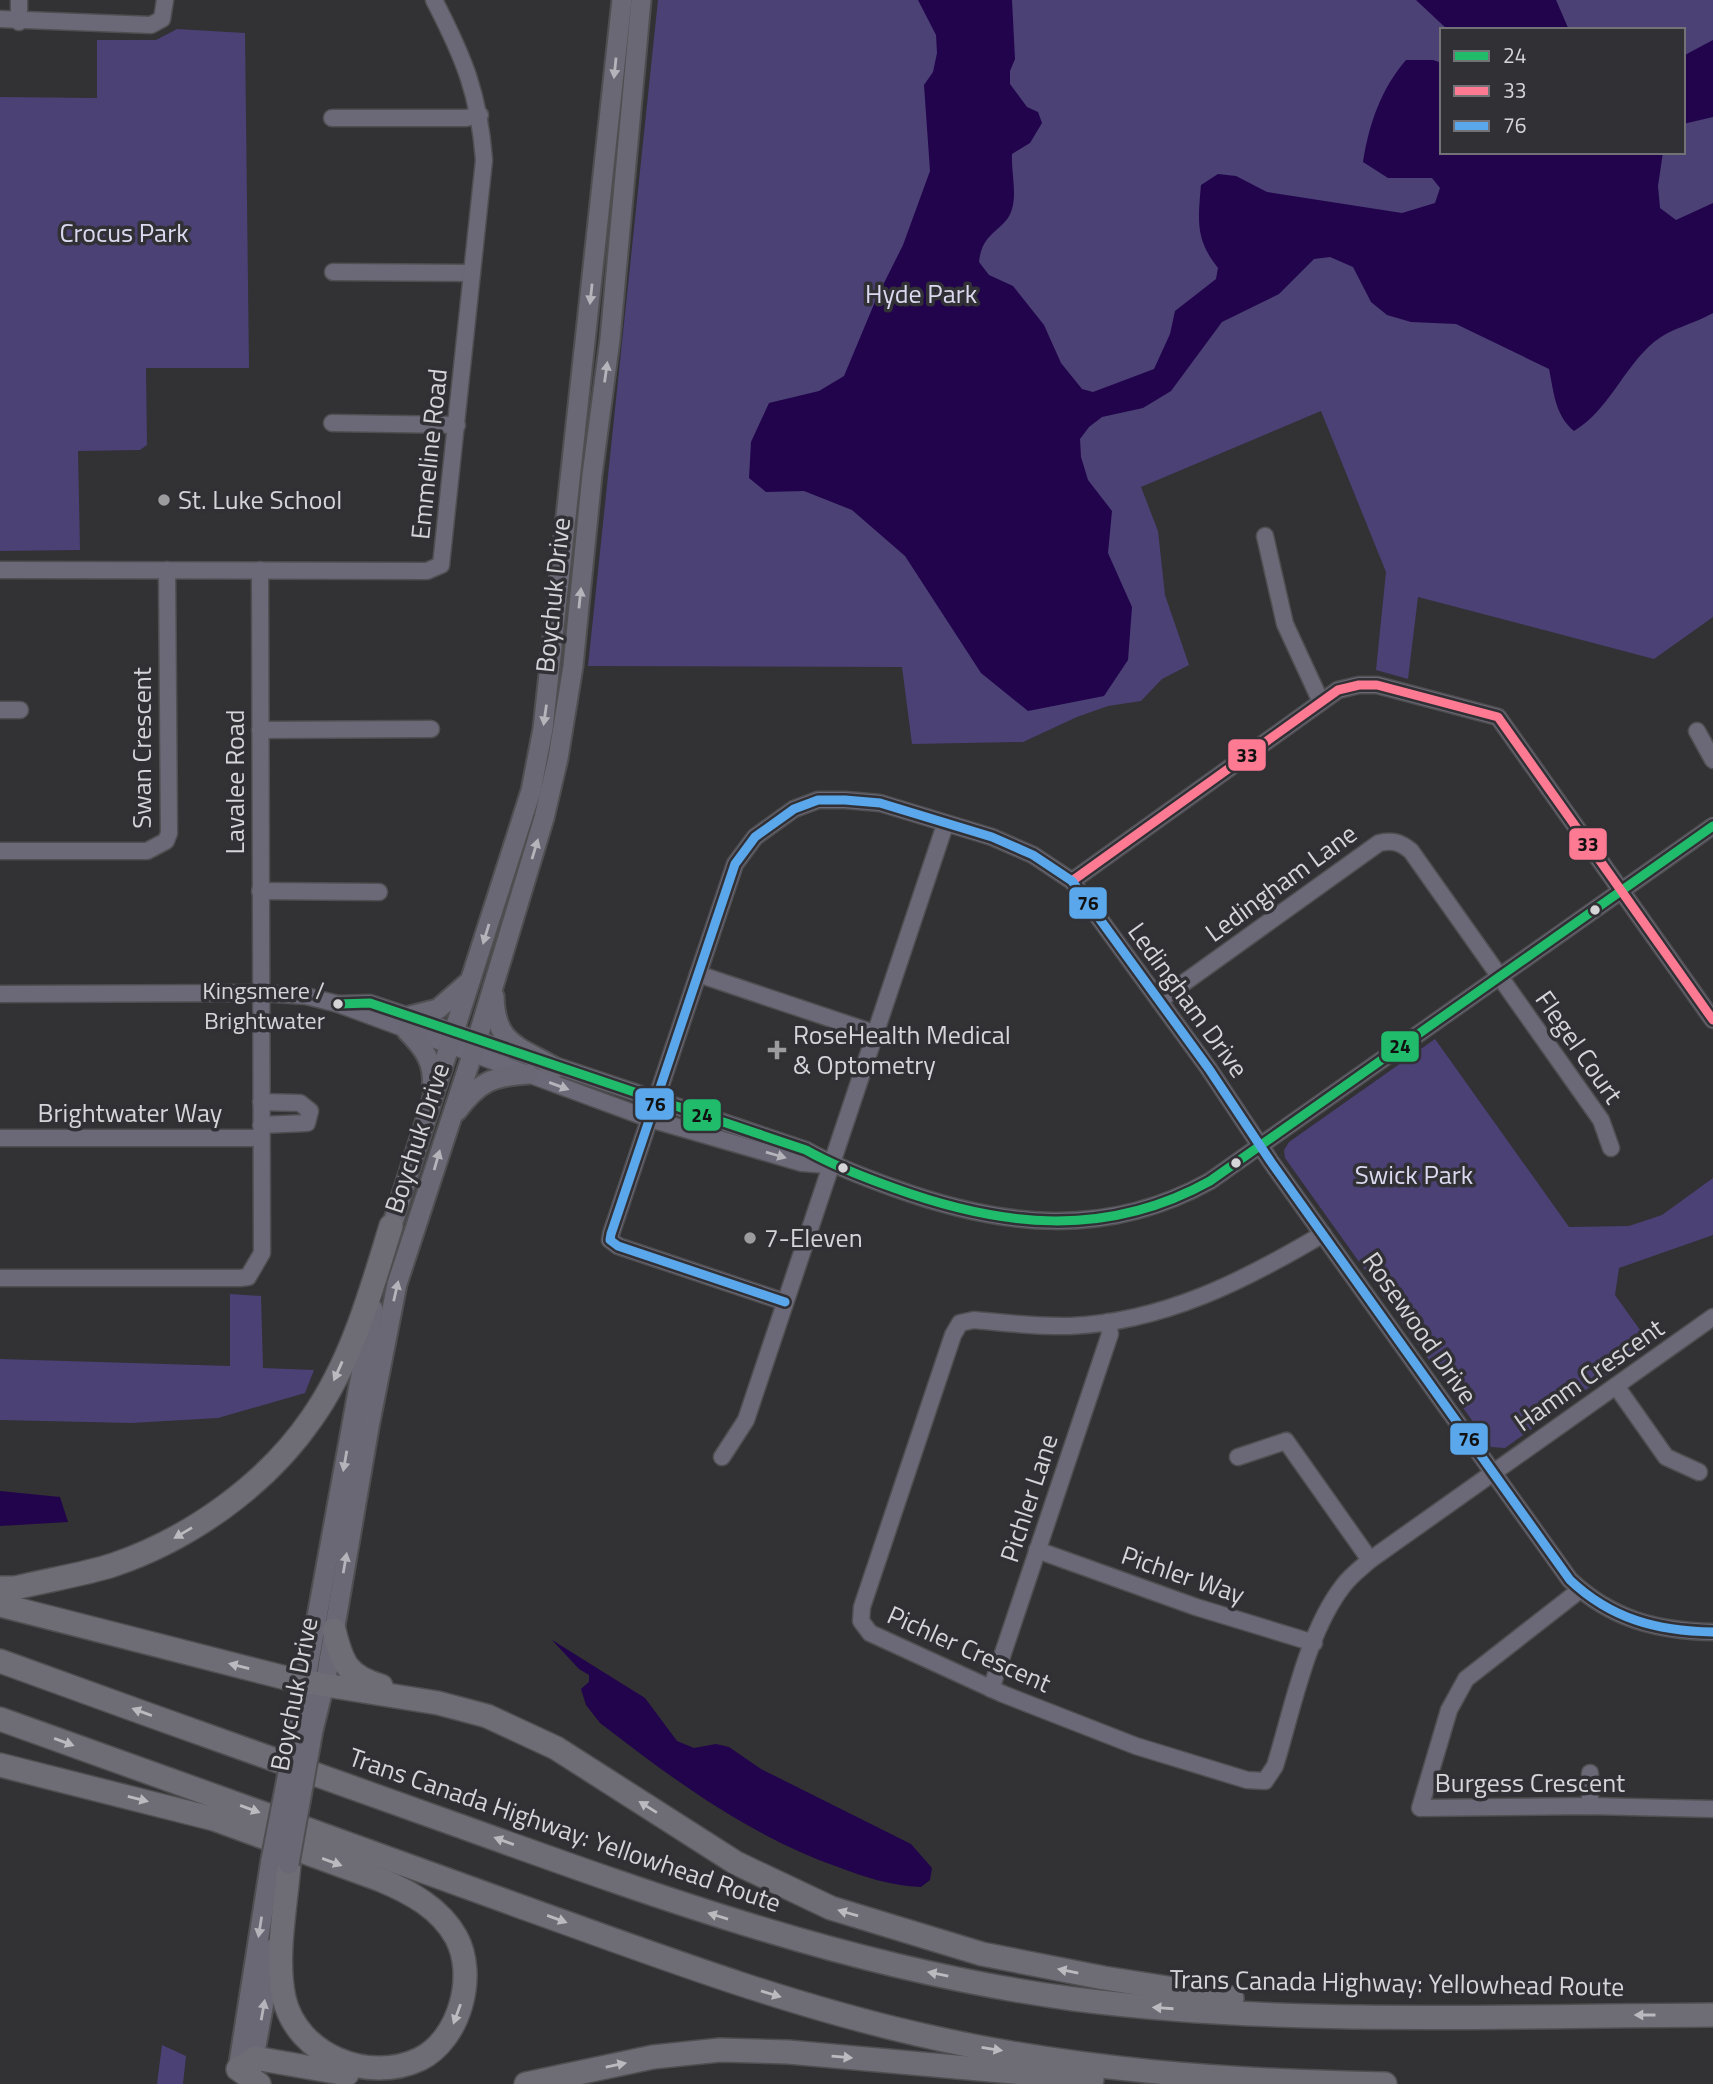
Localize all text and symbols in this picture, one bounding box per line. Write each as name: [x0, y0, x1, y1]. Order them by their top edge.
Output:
legend: [1440, 28, 1685, 154]
text: 24: [1503, 39, 1527, 71]
one-way arrow: [610, 57, 621, 79]
text: 33: [1503, 74, 1527, 106]
text: 76: [1503, 109, 1527, 141]
park label: Crocus Park: [59, 213, 189, 252]
park label: Hyde Park: [865, 274, 977, 313]
one-way arrow: [585, 283, 596, 305]
one-way arrow: [601, 361, 612, 383]
street label: Emmeline Road: [400, 366, 457, 541]
place label: St. Luke School: [178, 480, 342, 519]
marker: St. Luke School: [156, 492, 172, 508]
street label: Boychuk Drive: [525, 515, 580, 675]
one-way arrow: [575, 587, 586, 609]
street label: Swan Crescent: [122, 667, 161, 829]
one-way arrow: [540, 704, 551, 726]
street label: Lavalee Road: [215, 710, 254, 854]
line badge: 33: [1227, 738, 1267, 772]
text: 33: [1236, 740, 1258, 769]
street label: Ledingham Lane: [1197, 814, 1365, 951]
line badge: 33: [1568, 827, 1608, 861]
text: 33: [1577, 829, 1599, 858]
one-way arrow: [530, 838, 540, 859]
line badge: 76: [1068, 886, 1108, 920]
text: 76: [1077, 888, 1099, 917]
unlabelled marker: [1588, 903, 1602, 917]
street label: Ledingham Drive: [1119, 914, 1258, 1085]
one-way arrow: [481, 924, 491, 945]
place label: Kingsmere / Brightwater: [202, 972, 325, 1038]
street label: Flegel Court: [1526, 982, 1633, 1111]
marker: Kingsmere / Brightwater: [331, 997, 345, 1011]
place label: RoseHealth Medical & Optometry: [793, 1015, 1011, 1084]
line badge: 24: [1380, 1030, 1420, 1063]
text: 24: [1389, 1031, 1411, 1060]
marker: RoseHealth Medical & Optometry: [767, 1040, 787, 1060]
street label: Boychuk Drive: [374, 1058, 459, 1218]
one-way arrow: [549, 1080, 570, 1091]
line badge: 76: [634, 1087, 675, 1121]
text: 76: [644, 1089, 666, 1118]
street label: Brightwater Way: [38, 1093, 222, 1132]
line badge: 24: [682, 1098, 722, 1132]
text: 24: [691, 1100, 713, 1129]
one-way arrow: [432, 1149, 442, 1170]
one-way arrow: [765, 1150, 787, 1161]
park label: Swick Park: [1355, 1155, 1473, 1194]
unlabelled marker: [1229, 1156, 1243, 1170]
unlabelled marker: [836, 1161, 850, 1175]
place label: 7-Eleven: [764, 1218, 863, 1257]
marker: 7-Eleven: [742, 1230, 758, 1246]
street label: Rosewood Drive: [1353, 1244, 1487, 1412]
one-way arrow: [391, 1280, 402, 1302]
street label: Hamm Crescent: [1506, 1308, 1672, 1441]
one-way arrow: [332, 1361, 343, 1382]
line badge: 76: [1449, 1422, 1489, 1456]
text: 76: [1458, 1424, 1480, 1453]
street label: Pichler Lane: [989, 1429, 1068, 1567]
one-way arrow: [339, 1450, 350, 1472]
one-way arrow: [173, 1527, 192, 1539]
street label: Pichler Way: [1116, 1535, 1250, 1614]
one-way arrow: [340, 1552, 351, 1574]
street label: Pichler Crescent: [881, 1595, 1057, 1702]
street label: Boychuk Drive: [259, 1614, 328, 1774]
one-way arrow: [228, 1660, 250, 1671]
one-way arrow: [132, 1706, 153, 1717]
one-way arrow: [54, 1737, 75, 1748]
street label: Trans Canada Highway: Yellowhead Route: [344, 1737, 786, 1922]
street label: Burgess Crescent: [1435, 1763, 1625, 1802]
one-way arrow: [127, 1794, 149, 1805]
one-way arrow: [638, 1800, 658, 1813]
one-way arrow: [240, 1804, 261, 1815]
one-way arrow: [493, 1835, 514, 1846]
one-way arrow: [322, 1857, 343, 1868]
one-way arrow: [837, 1907, 859, 1918]
one-way arrow: [708, 1911, 729, 1921]
one-way arrow: [546, 1914, 567, 1925]
one-way arrow: [254, 1916, 265, 1938]
street label: Trans Canada Highway: Yellowhead Route: [1169, 1959, 1625, 2006]
one-way arrow: [1057, 1965, 1079, 1976]
one-way arrow: [927, 1969, 949, 1980]
one-way arrow: [761, 1989, 782, 2000]
one-way arrow: [258, 1999, 269, 2021]
one-way arrow: [1152, 2002, 1174, 2013]
one-way arrow: [451, 2004, 462, 2025]
one-way arrow: [1634, 2009, 1656, 2021]
one-way arrow: [981, 2044, 1003, 2055]
one-way arrow: [832, 2051, 854, 2062]
one-way arrow: [605, 2059, 627, 2070]

